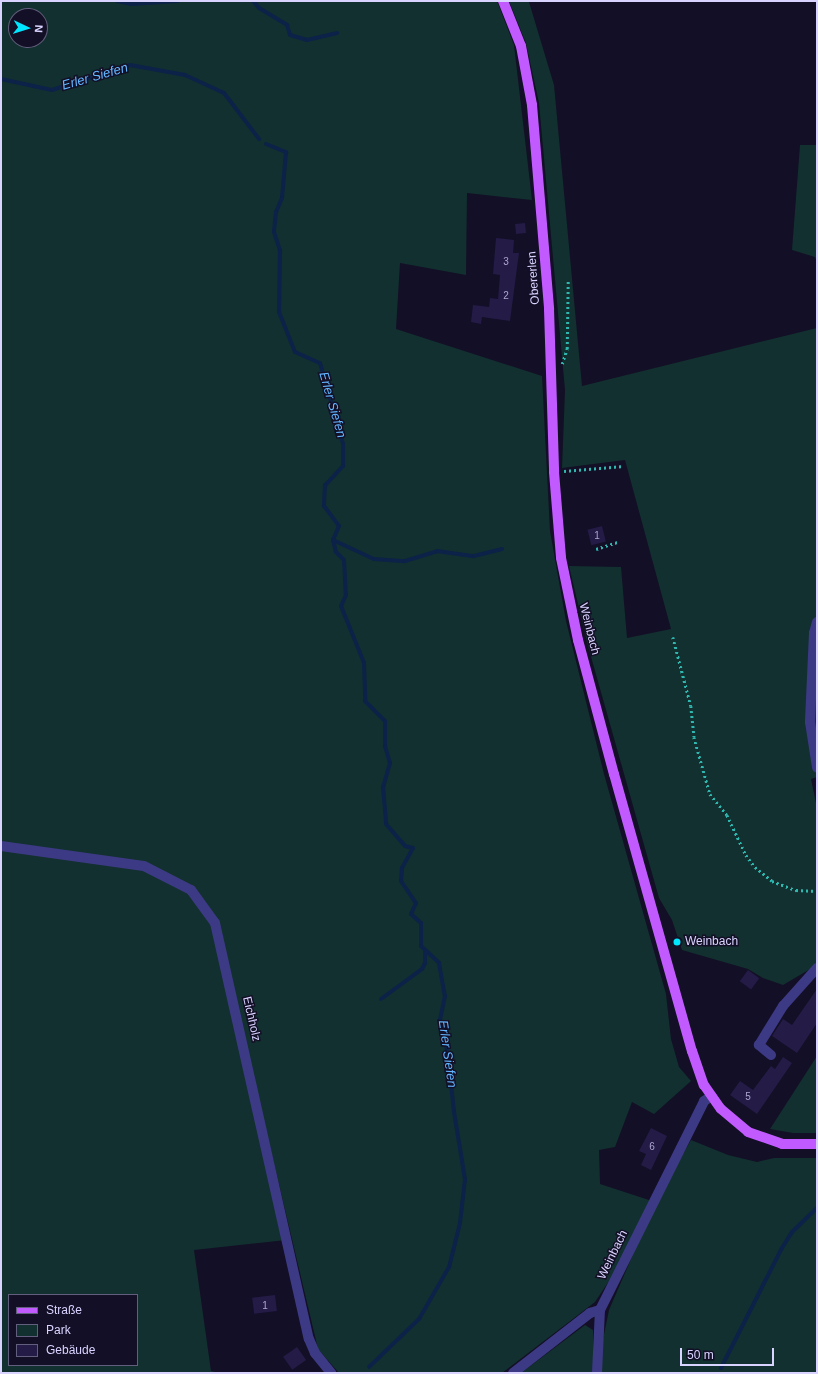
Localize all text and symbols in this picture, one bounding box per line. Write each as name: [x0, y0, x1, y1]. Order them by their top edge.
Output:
north arrow: [8, 8, 48, 48]
text: N: [33, 24, 45, 33]
water label: Erler Siefen: [60, 60, 130, 94]
street label: Obererlen: [525, 251, 543, 305]
house number: 3: [503, 256, 509, 268]
house number: 2: [503, 290, 509, 302]
water label: Erler Siefen: [315, 370, 349, 440]
house number: 1: [594, 530, 600, 542]
street label: Weinbach: [576, 601, 602, 657]
place label: Weinbach: [685, 935, 738, 949]
marker: Weinbach: [672, 937, 682, 947]
street label: Eichholz: [239, 995, 263, 1043]
water label: Erler Siefen: [435, 1019, 459, 1089]
house number: 5: [745, 1091, 751, 1103]
house number: 6: [649, 1141, 655, 1153]
street label: Weinbach: [595, 1228, 631, 1282]
legend: [8, 1294, 138, 1366]
house number: 1: [262, 1300, 268, 1312]
text: Straße: [46, 1303, 82, 1317]
text: Park: [46, 1323, 71, 1337]
scale bar: [682, 1340, 776, 1366]
text: Gebäude: [46, 1343, 95, 1357]
text: 50 m: [687, 1348, 714, 1362]

